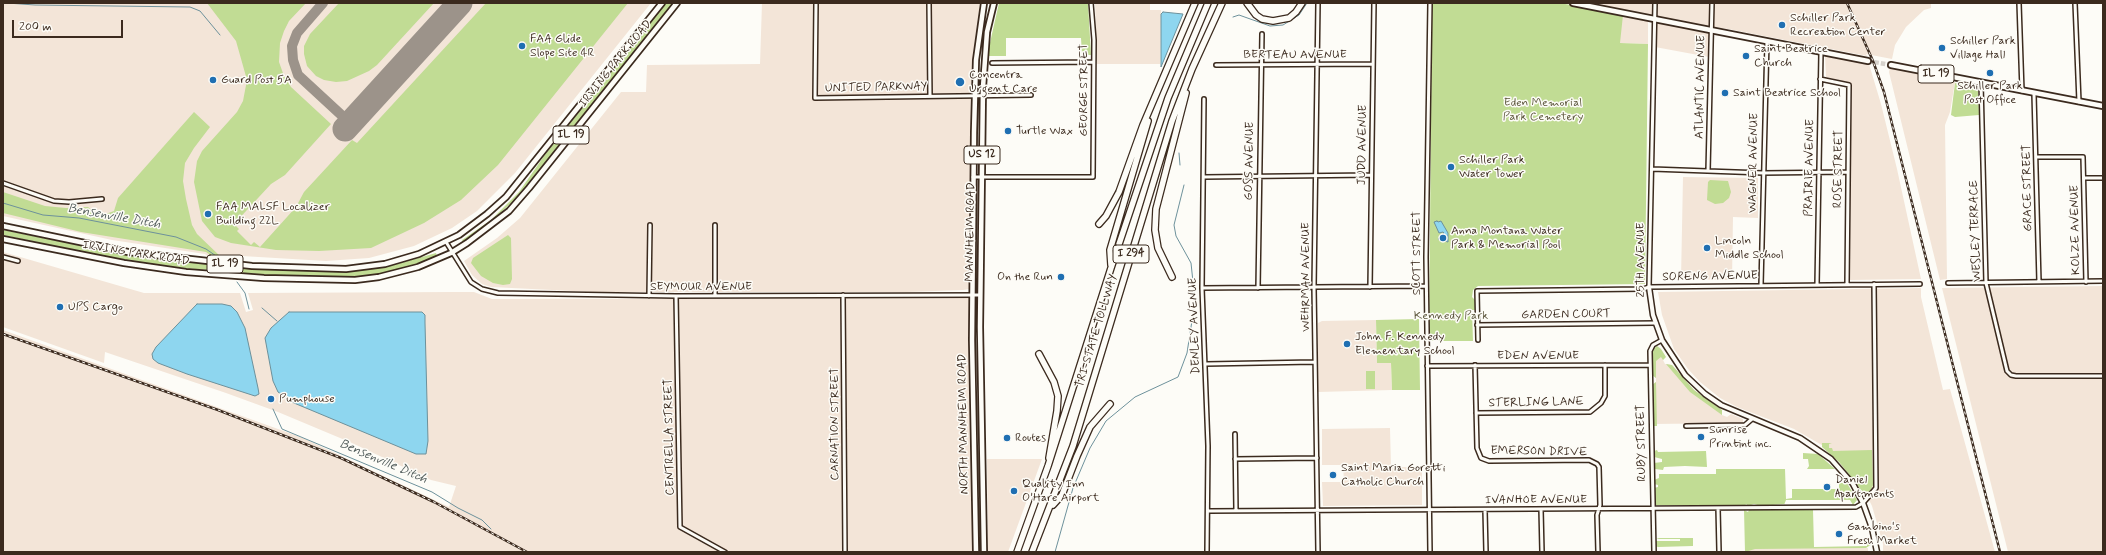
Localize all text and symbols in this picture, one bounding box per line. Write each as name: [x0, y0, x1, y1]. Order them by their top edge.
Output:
place label: Schiller Park Recreation Center: [1790, 11, 1886, 39]
scale bar: [14, 12, 125, 38]
street label: IRVING PARK ROAD: [576, 18, 656, 110]
text: 200 m: [19, 19, 52, 35]
marker: Schiller Park Recreation Center: [1777, 20, 1787, 30]
place label: FAA Glide Slope Site 4R: [530, 32, 595, 60]
place label: Schiller Park Village Hall: [1950, 34, 2016, 62]
street label: ATLANTIC AVENUE: [1693, 35, 1709, 139]
marker: FAA Glide Slope Site 4R: [517, 41, 527, 51]
place label: Saint Beatrice Church: [1754, 42, 1828, 70]
street label: GEORGE STREET: [1077, 43, 1091, 137]
marker: Schiller Park Village Hall: [1937, 43, 1947, 53]
street label: BERTEAU AVENUE: [1243, 48, 1347, 62]
marker: Saint Beatrice Church: [1741, 51, 1751, 61]
road number: IL 19: [1918, 65, 1954, 83]
place label: Concentra Urgent Care: [969, 68, 1037, 96]
marker: Schiller Park Post Office: [1985, 68, 1995, 78]
place label: Guard Post 5A: [221, 73, 292, 87]
marker: Guard Post 5A: [208, 75, 218, 85]
marker: Concentra Urgent Care: [954, 76, 966, 88]
place label: Schiller Park Post Office: [1957, 79, 2023, 107]
street label: UNITED PARKWAY: [825, 80, 927, 96]
place label: Saint Beatrice School: [1733, 86, 1841, 100]
marker: Saint Beatrice School: [1720, 88, 1730, 98]
park label: Eden Memorial Park Cemetery: [1503, 96, 1583, 124]
street label: JUDD AVENUE: [1355, 105, 1371, 185]
street label: WAGNER AVENUE: [1746, 113, 1762, 213]
street label: PRAIRIE AVENUE: [1802, 119, 1818, 217]
street label: GOSS AVENUE: [1242, 121, 1258, 201]
place label: Turtle Wax: [1016, 124, 1073, 138]
road number: IL 19: [553, 126, 589, 144]
marker: Turtle Wax: [1003, 126, 1013, 136]
street label: ROSE STREET: [1831, 130, 1847, 208]
street label: GRACE STREET: [2020, 144, 2036, 232]
road number: US 12: [964, 146, 1000, 164]
place label: Schiller Park Water Tower: [1459, 153, 1525, 181]
marker: Schiller Park Water Tower: [1446, 162, 1456, 172]
street label: WESLEY TERRACE: [1967, 180, 1985, 282]
street label: MANNHEIM ROAD: [963, 182, 979, 282]
street label: KOLZE AVENUE: [2068, 185, 2084, 275]
place label: FAA MALSF Localizer Building 22L: [216, 200, 330, 228]
water label: Bensenville Ditch: [66, 201, 162, 233]
marker: FAA MALSF Localizer Building 22L: [203, 209, 213, 219]
street label: SCOTT STREET: [1410, 211, 1424, 295]
street label: WEHRMAN AVENUE: [1299, 222, 1313, 332]
street label: 25TH AVENUE: [1634, 222, 1648, 298]
place label: Anna Montana Water Park & Memorial Pool: [1451, 224, 1562, 252]
marker: Anna Montana Water Park & Memorial Pool: [1438, 233, 1448, 243]
place label: Lincoln Middle School: [1715, 234, 1784, 262]
street label: IRVING PARK ROAD: [82, 238, 190, 270]
marker: Lincoln Middle School: [1702, 243, 1712, 253]
road number: I 294: [1113, 245, 1149, 263]
road number: IL 19: [207, 255, 243, 273]
street label: SORENG AVENUE: [1662, 269, 1758, 285]
place label: On the Run: [997, 270, 1053, 284]
marker: On the Run: [1056, 272, 1066, 282]
street label: TRI-STATE TOLLWAY: [1073, 272, 1121, 390]
street label: DENLEY AVENUE: [1186, 277, 1204, 375]
street label: SEYMOUR AVENUE: [650, 280, 752, 294]
place label: UPS Cargo: [68, 300, 123, 314]
marker: UPS Cargo: [55, 302, 65, 312]
street label: GARDEN COURT: [1521, 307, 1611, 323]
park label: Kennedy Park: [1414, 309, 1488, 323]
place label: John F. Kennedy Elementary School: [1355, 330, 1455, 358]
marker: John F. Kennedy Elementary School: [1342, 339, 1352, 349]
street label: EDEN AVENUE: [1497, 349, 1579, 363]
street label: NORTH MANNHEIM ROAD: [956, 354, 972, 494]
street label: CARNATION STREET: [828, 367, 842, 481]
street label: CENTRELLA STREET: [662, 378, 678, 496]
place label: Pumphouse: [279, 392, 335, 406]
marker: Pumphouse: [266, 394, 276, 404]
street label: STERLING LANE: [1488, 395, 1584, 411]
street label: RUBY STREET: [1634, 404, 1650, 482]
place label: Sunrise Printint inc.: [1709, 423, 1771, 451]
place label: Routes: [1015, 431, 1046, 445]
marker: Sunrise Printint inc.: [1696, 432, 1706, 442]
marker: Routes: [1002, 433, 1012, 443]
water label: Bensenville Ditch: [337, 436, 429, 488]
street label: EMERSON DRIVE: [1490, 444, 1588, 460]
place label: Saint Maria Goretti Catholic Church: [1341, 461, 1446, 489]
marker: Saint Maria Goretti Catholic Church: [1328, 470, 1338, 480]
place label: Daniel Apartments: [1835, 473, 1894, 501]
place label: Quality Inn O'Hare Airport: [1022, 477, 1099, 505]
marker: Daniel Apartments: [1822, 482, 1832, 492]
marker: Quality Inn O'Hare Airport: [1009, 486, 1019, 496]
street label: IVANHOE AVENUE: [1485, 493, 1587, 507]
place label: Gambino's Fresh Market: [1847, 520, 1917, 548]
marker: Gambino's Fresh Market: [1834, 529, 1844, 539]

